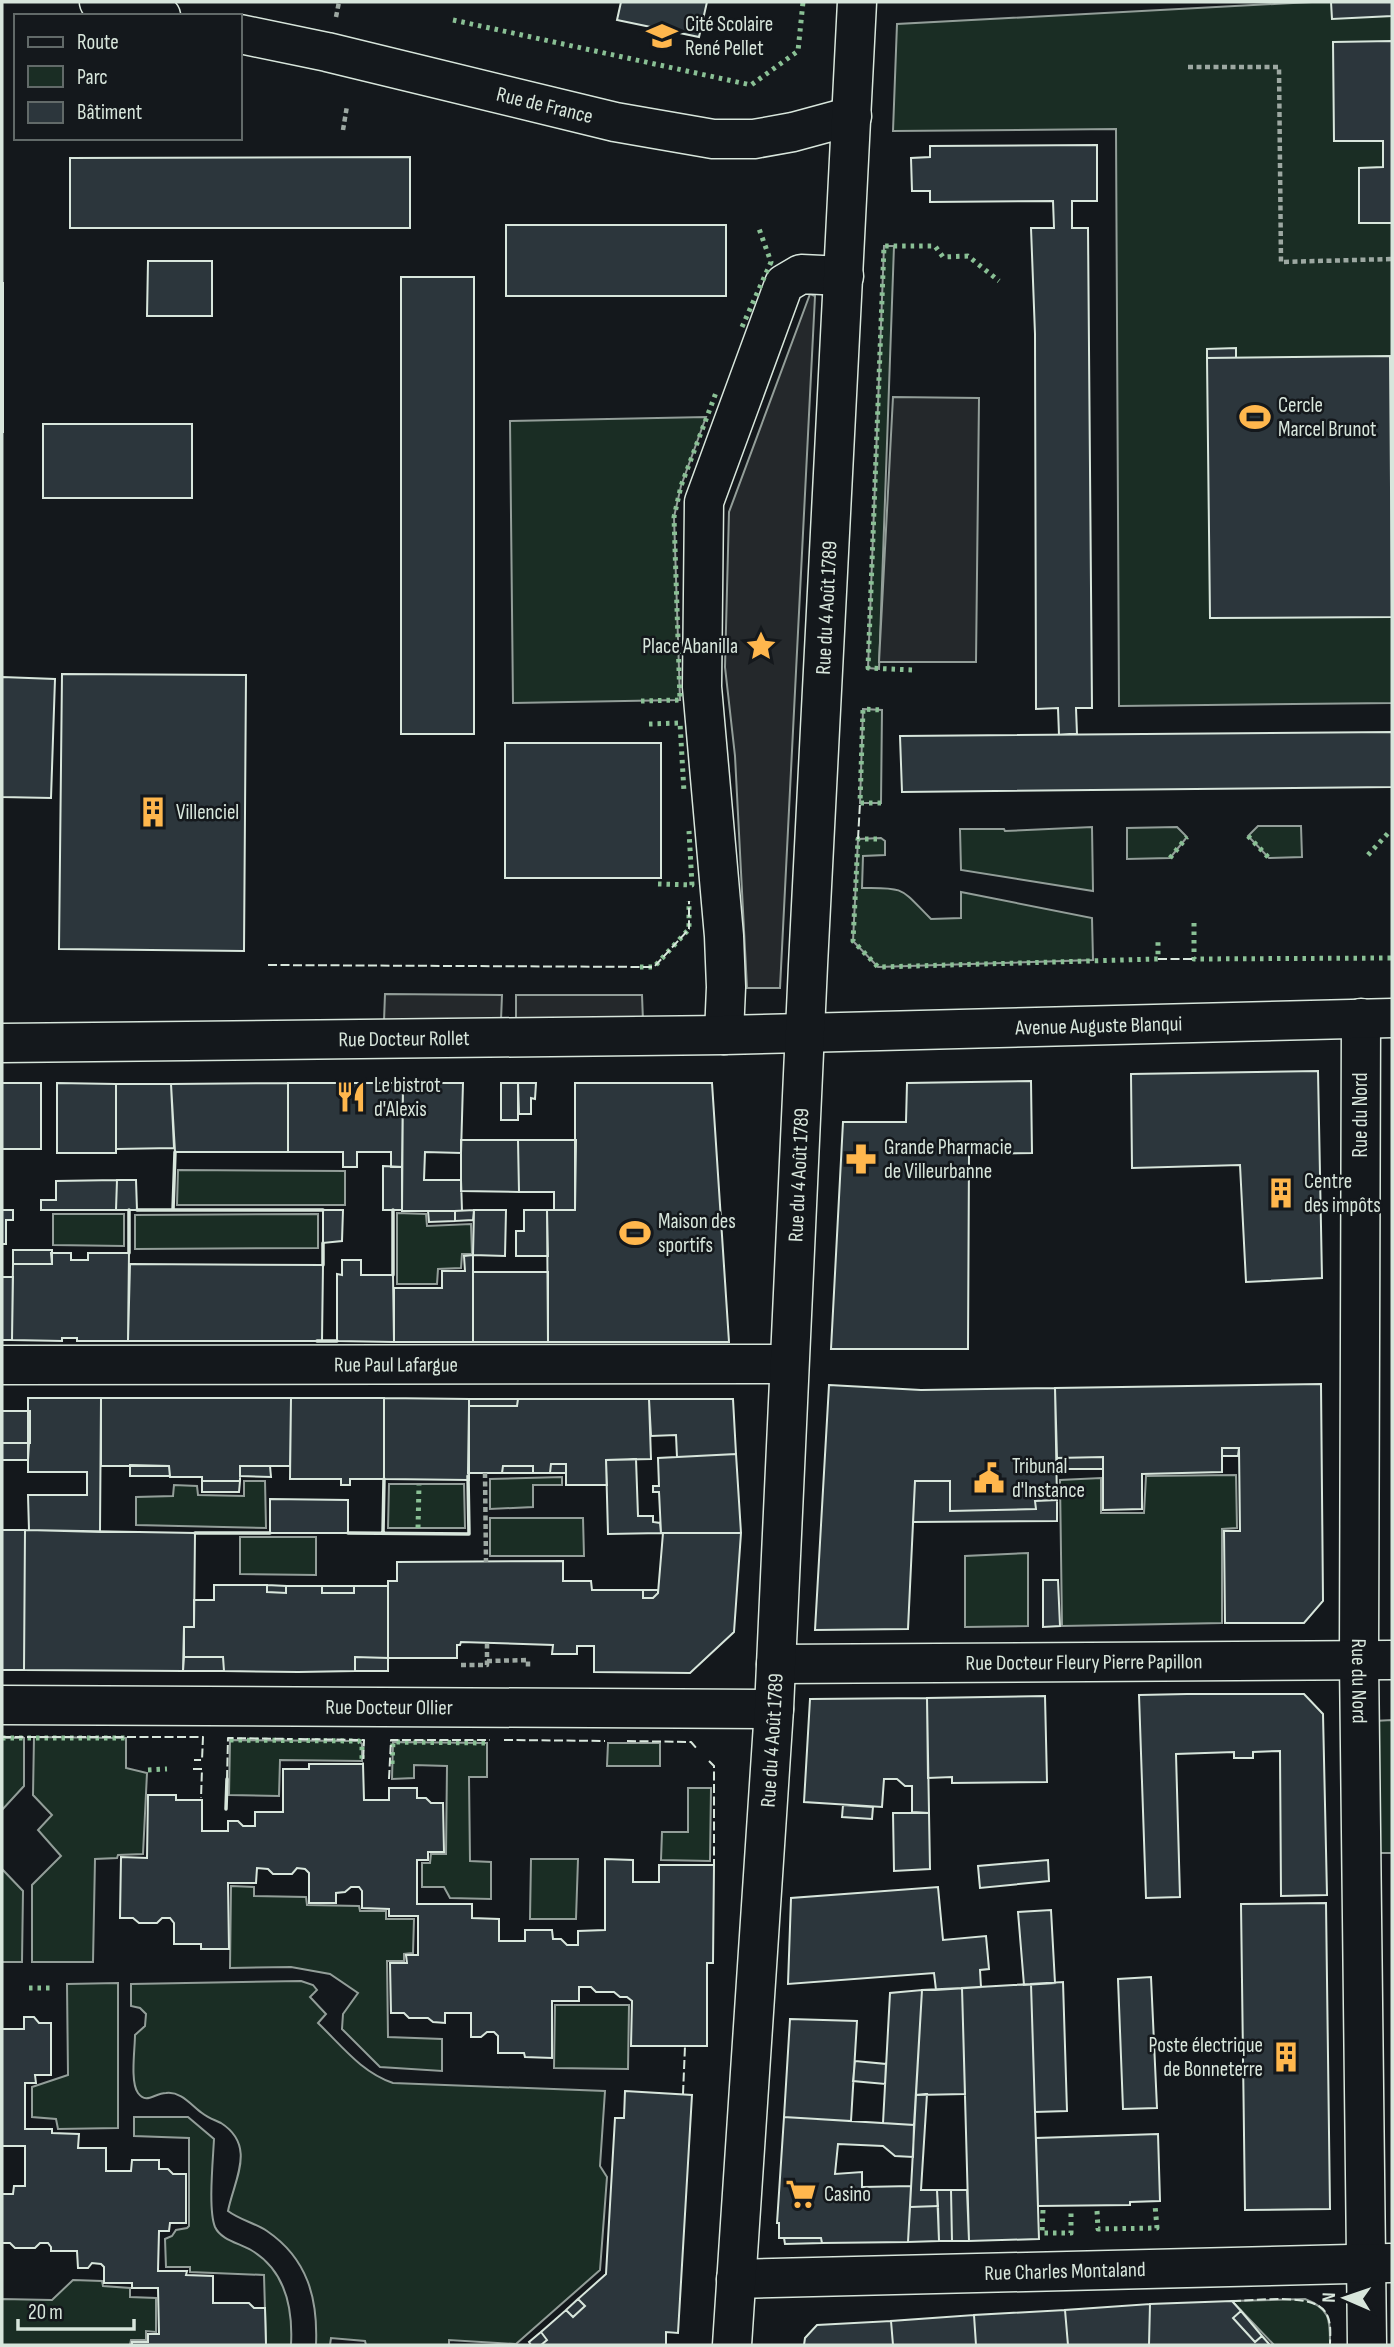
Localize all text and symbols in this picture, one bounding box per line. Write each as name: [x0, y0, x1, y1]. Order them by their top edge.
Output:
place label: Cité Scolaire René Pellet: [685, 12, 773, 61]
legend: [14, 14, 242, 140]
school or university icon: Cité Scolaire René Pellet: [645, 19, 679, 53]
text: Route: [77, 30, 119, 55]
text: Parc: [77, 65, 108, 90]
street label: Rue de France: [494, 82, 595, 129]
text: Bâtiment: [77, 100, 142, 125]
place label: Cercle Marcel Brunot: [1278, 393, 1377, 442]
sports icon: Cercle Marcel Brunot: [1238, 400, 1272, 434]
street label: Rue du 4 Août 1789: [811, 540, 843, 675]
place icon: Place Abanilla: [744, 629, 778, 663]
place label: Place Abanilla: [642, 634, 738, 659]
building icon: Villenciel: [136, 795, 170, 829]
place label: Villenciel: [176, 800, 239, 825]
street label: Avenue Auguste Blanqui: [1014, 1011, 1183, 1041]
street label: Rue Docteur Rollet: [338, 1026, 470, 1052]
street label: Rue du Nord: [1348, 1072, 1373, 1158]
place label: Le bistrot d'Alexis: [374, 1073, 441, 1122]
restaurant icon: Le bistrot d'Alexis: [334, 1080, 368, 1114]
street label: Rue du 4 Août 1789: [783, 1107, 814, 1242]
place label: Grande Pharmacie de Villeurbanne: [884, 1135, 1012, 1184]
pharmacy icon: Grande Pharmacie de Villeurbanne: [844, 1142, 878, 1176]
place label: Centre des impôts: [1304, 1169, 1381, 1218]
building icon: Centre des impôts: [1264, 1176, 1298, 1210]
place label: Maison des sportifs: [658, 1209, 736, 1258]
sports icon: Maison des sportifs: [618, 1216, 652, 1250]
street label: Rue Paul Lafargue: [334, 1352, 458, 1378]
place label: Tribunal d'Instance: [1012, 1454, 1085, 1503]
public building icon: Tribunal d'Instance: [972, 1461, 1006, 1495]
street label: Rue du Nord: [1346, 1638, 1372, 1724]
street label: Rue Docteur Fleury Pierre Papillon: [965, 1649, 1203, 1676]
street label: Rue du 4 Août 1789: [756, 1673, 789, 1808]
street label: Rue Docteur Ollier: [325, 1695, 453, 1720]
place label: Poste électrique de Bonneterre: [1149, 2033, 1263, 2082]
building icon: Poste électrique de Bonneterre: [1269, 2040, 1303, 2074]
supermarket icon: Casino: [784, 2177, 818, 2211]
place label: Casino: [824, 2182, 871, 2207]
street label: Rue Charles Montaland: [984, 2257, 1146, 2286]
north arrow: [1310, 2263, 1380, 2333]
scale bar: [18, 2288, 133, 2332]
text: N: [1318, 2292, 1341, 2303]
text: 20 m: [28, 2300, 63, 2325]

